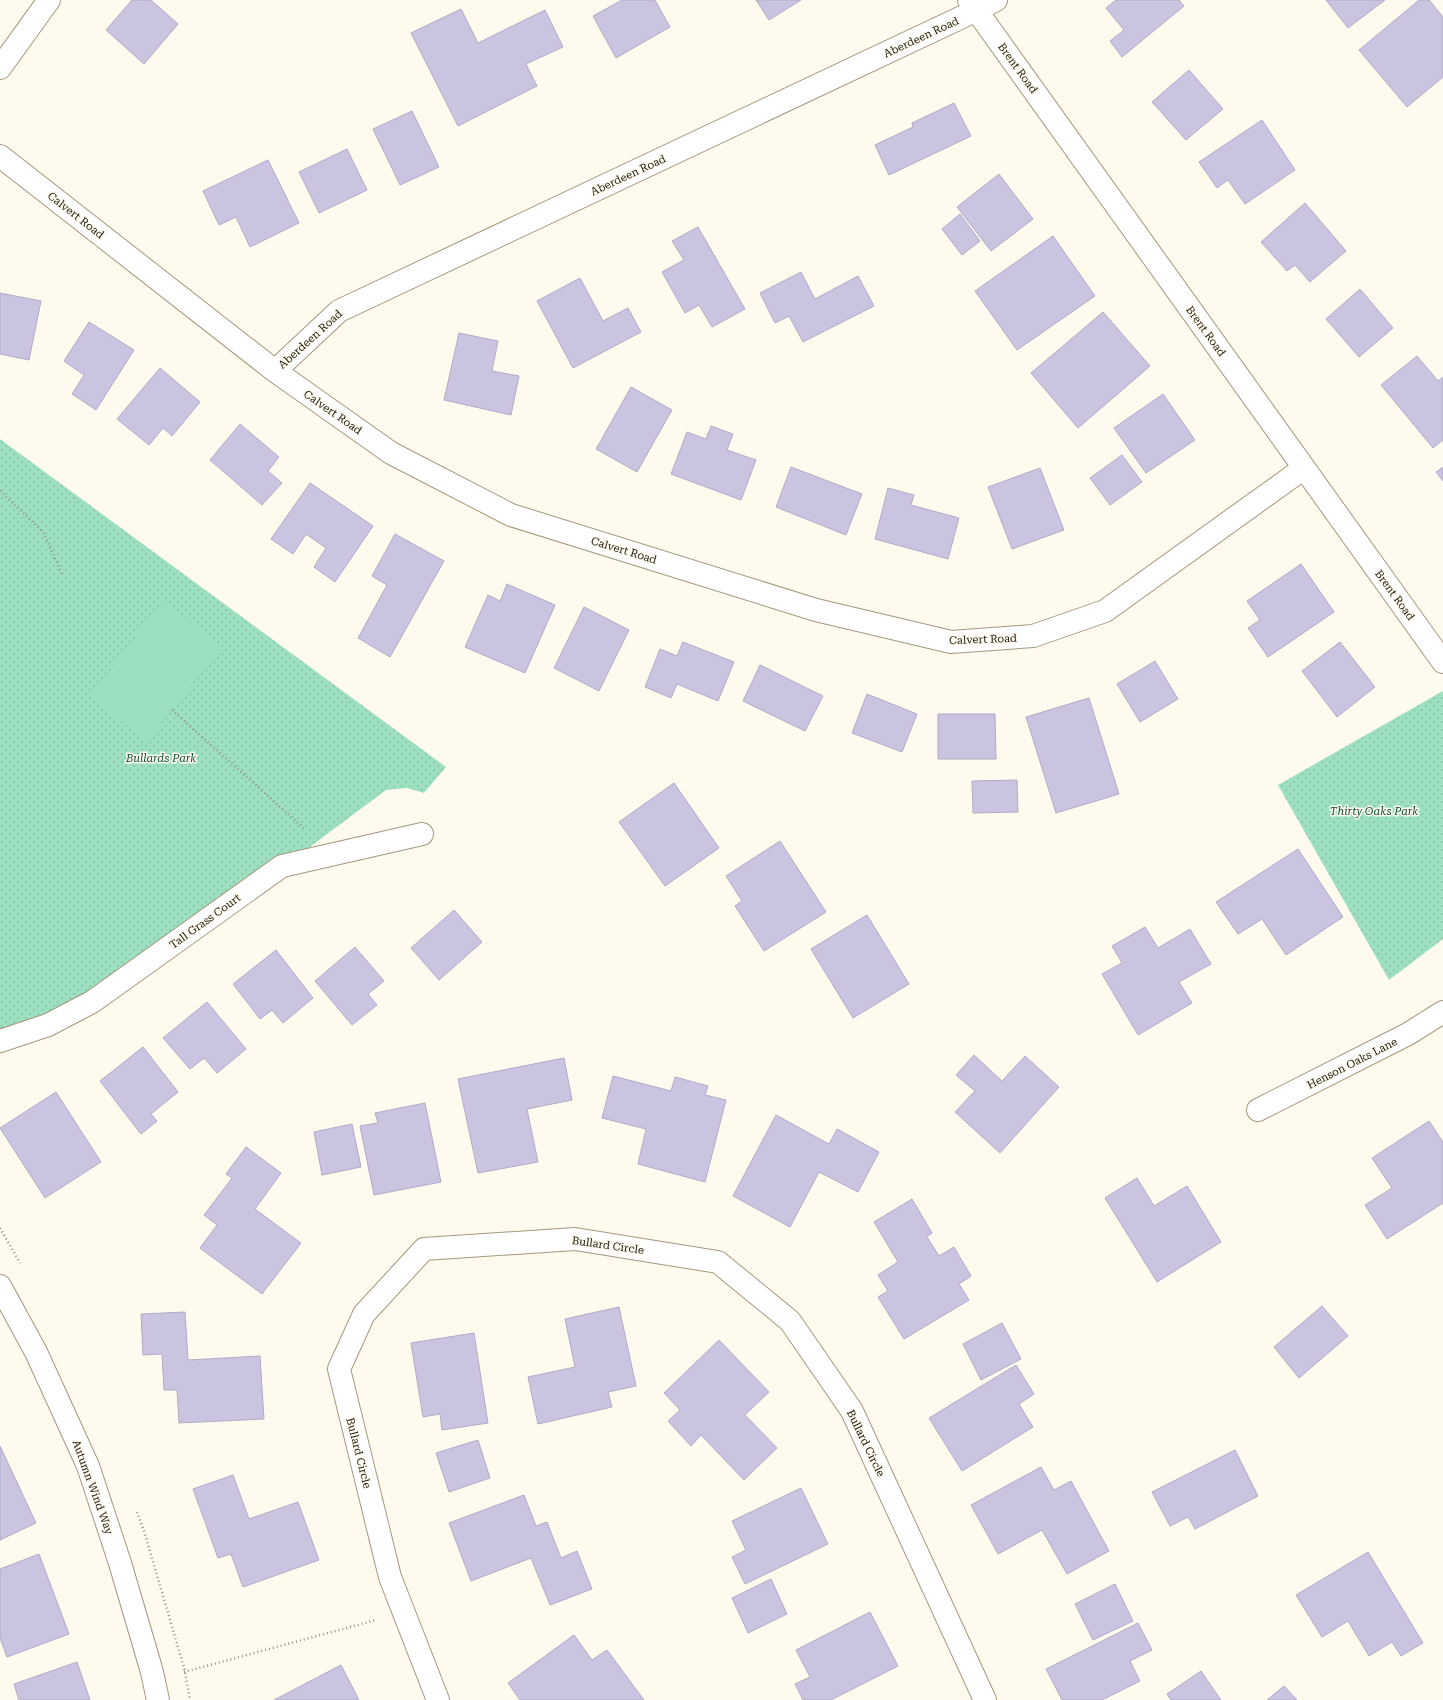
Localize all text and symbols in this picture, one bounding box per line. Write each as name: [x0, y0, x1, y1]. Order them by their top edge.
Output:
street label: Aberdeen Road: [882, 14, 961, 61]
street label: Brent Road: [995, 41, 1040, 96]
street label: Aberdeen Road: [589, 152, 668, 199]
street label: Calvert Road: [45, 189, 107, 241]
street label: Brent Road: [1183, 304, 1228, 359]
street label: Aberdeen Road: [276, 307, 345, 371]
street label: Calvert Road: [301, 388, 364, 437]
street label: Calvert Road: [589, 534, 658, 567]
street label: Brent Road: [1372, 568, 1417, 623]
street label: Calvert Road: [949, 632, 1017, 647]
park label: Bullards Park: [125, 752, 196, 765]
park label: Thirty Oaks Park: [1330, 805, 1418, 818]
street label: Tall Grass Court: [167, 891, 243, 952]
street label: Henson Oaks Lane: [1305, 1035, 1400, 1092]
street label: Bullard Circle: [571, 1234, 645, 1257]
street label: Bullard Circle: [844, 1408, 887, 1479]
street label: Bullard Circle: [343, 1416, 374, 1490]
street label: Autumn Wind Way: [69, 1438, 116, 1537]

